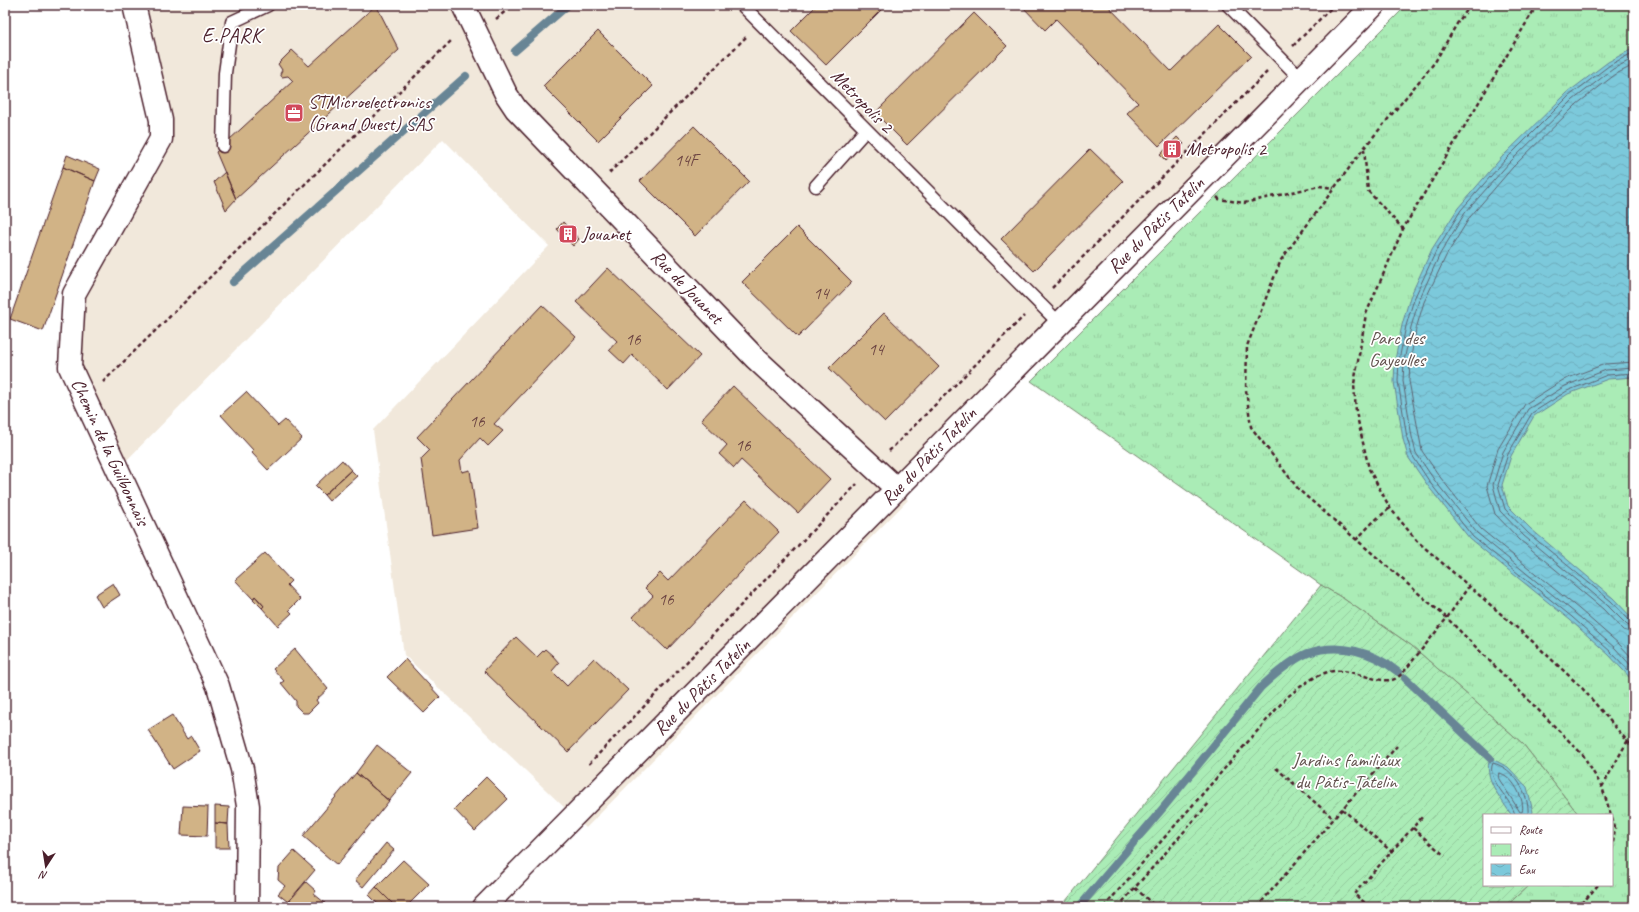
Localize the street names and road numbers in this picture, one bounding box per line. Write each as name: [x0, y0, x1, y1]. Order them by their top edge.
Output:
street label: Metropolis 2: [826, 64, 899, 139]
street label: Rue du Pâtis Tatelin: [1103, 171, 1210, 278]
street label: Rue de Jouanet: [646, 245, 729, 330]
street label: Chemin de la Guilbonnais: [65, 375, 156, 532]
street label: Rue du Pâtis Tatelin: [876, 402, 982, 510]
street label: Rue du Pâtis Tatelin: [649, 633, 756, 740]

